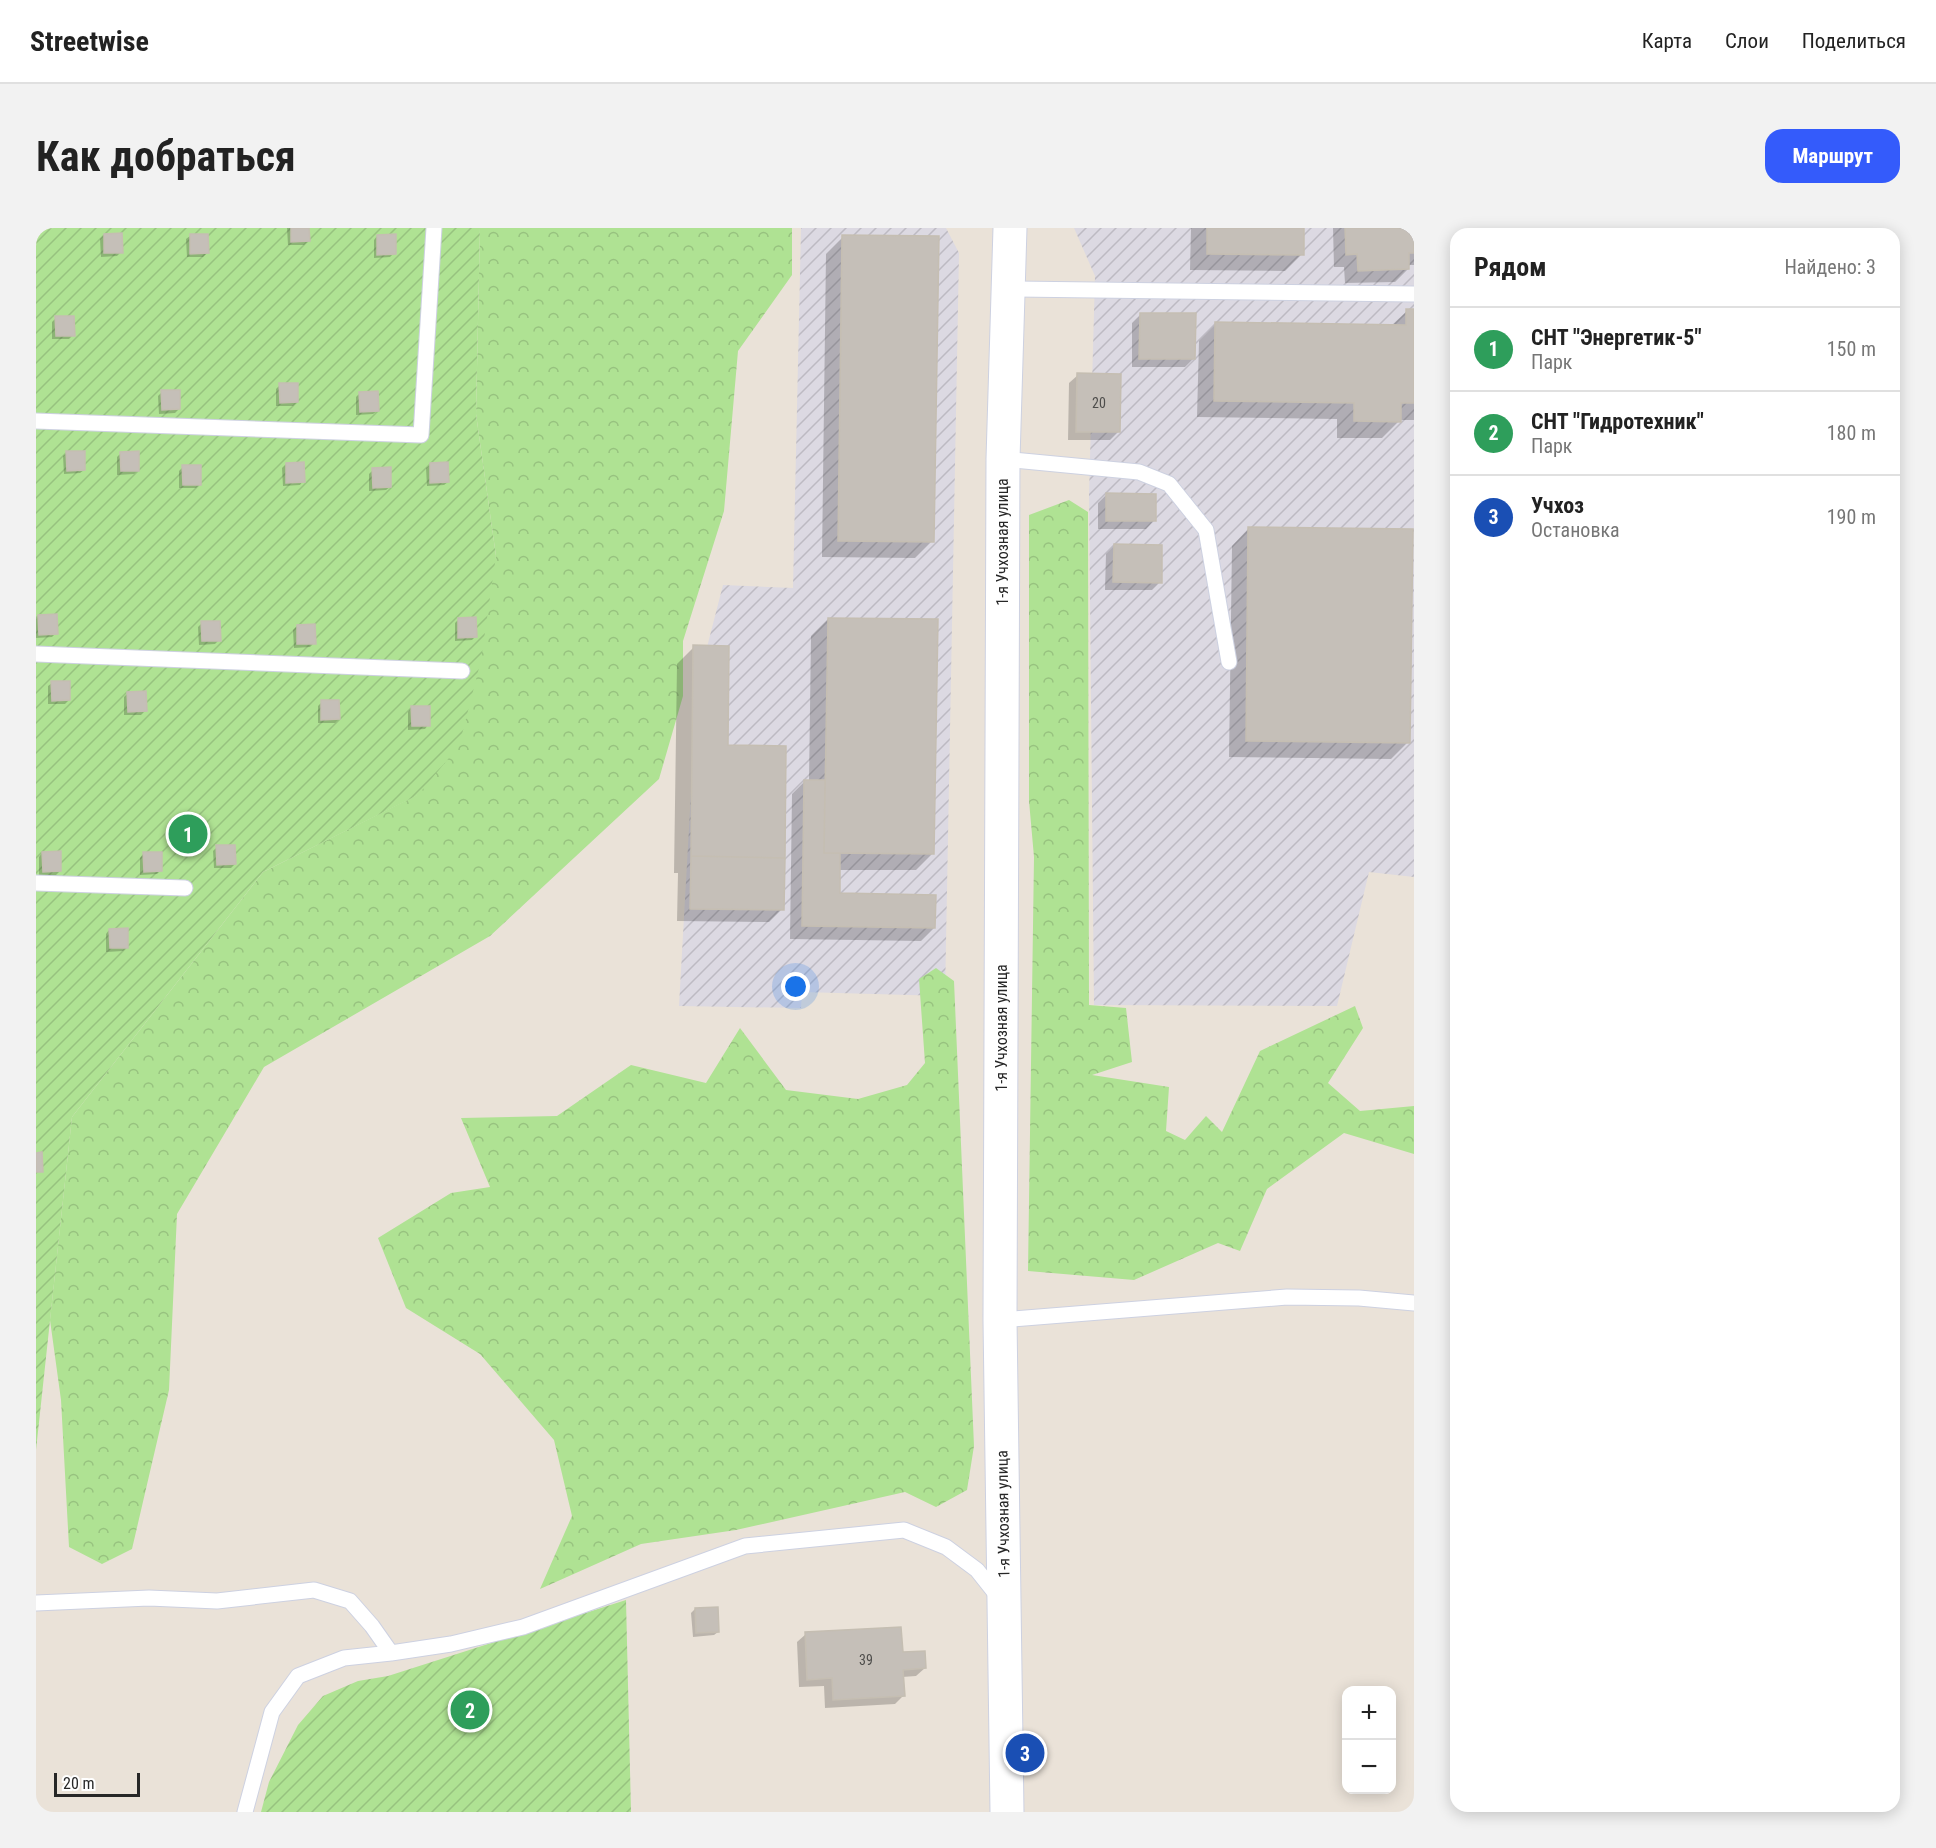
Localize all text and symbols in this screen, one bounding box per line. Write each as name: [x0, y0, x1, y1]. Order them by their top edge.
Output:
text: Streetwise: [30, 25, 149, 58]
text: Карта: [1642, 29, 1692, 53]
text: Слои: [1725, 29, 1769, 53]
text: Поделиться: [1802, 29, 1906, 53]
button: Маршрут: [1765, 129, 1900, 183]
text: Как добраться: [36, 132, 296, 181]
text: Рядом: [1474, 252, 1546, 282]
text: Найдено: 3: [1784, 255, 1876, 279]
text: СНТ "Энергетик-5": [1531, 325, 1702, 350]
text: 1: [1488, 337, 1499, 361]
text: 150 m: [1827, 337, 1876, 361]
text: Парк: [1531, 350, 1572, 374]
house number: 20: [1092, 395, 1106, 411]
text: СНТ "Гидротехник": [1531, 409, 1704, 434]
text: 2: [1488, 421, 1499, 445]
text: 180 m: [1827, 421, 1876, 445]
text: Парк: [1531, 434, 1572, 458]
street label: 1-я Учхозная улица: [993, 478, 1012, 606]
text: Учхоз: [1531, 493, 1584, 518]
text: 3: [1488, 505, 1499, 529]
text: 190 m: [1827, 505, 1876, 529]
text: Остановка: [1531, 518, 1620, 542]
pin: 1: [168, 812, 208, 856]
street label: 1-я Учхозная улица: [992, 964, 1011, 1092]
your location: [781, 972, 810, 1001]
street label: 1-я Учхозная улица: [992, 1450, 1014, 1578]
house number: 39: [859, 1652, 873, 1668]
map controls: [1342, 1686, 1396, 1794]
button: +: [1342, 1686, 1396, 1740]
pin: 2: [450, 1688, 490, 1732]
pin: 3: [1006, 1730, 1044, 1775]
button: −: [1342, 1740, 1396, 1794]
scale bar: [54, 1770, 140, 1798]
text: 20 m: [63, 1774, 95, 1793]

